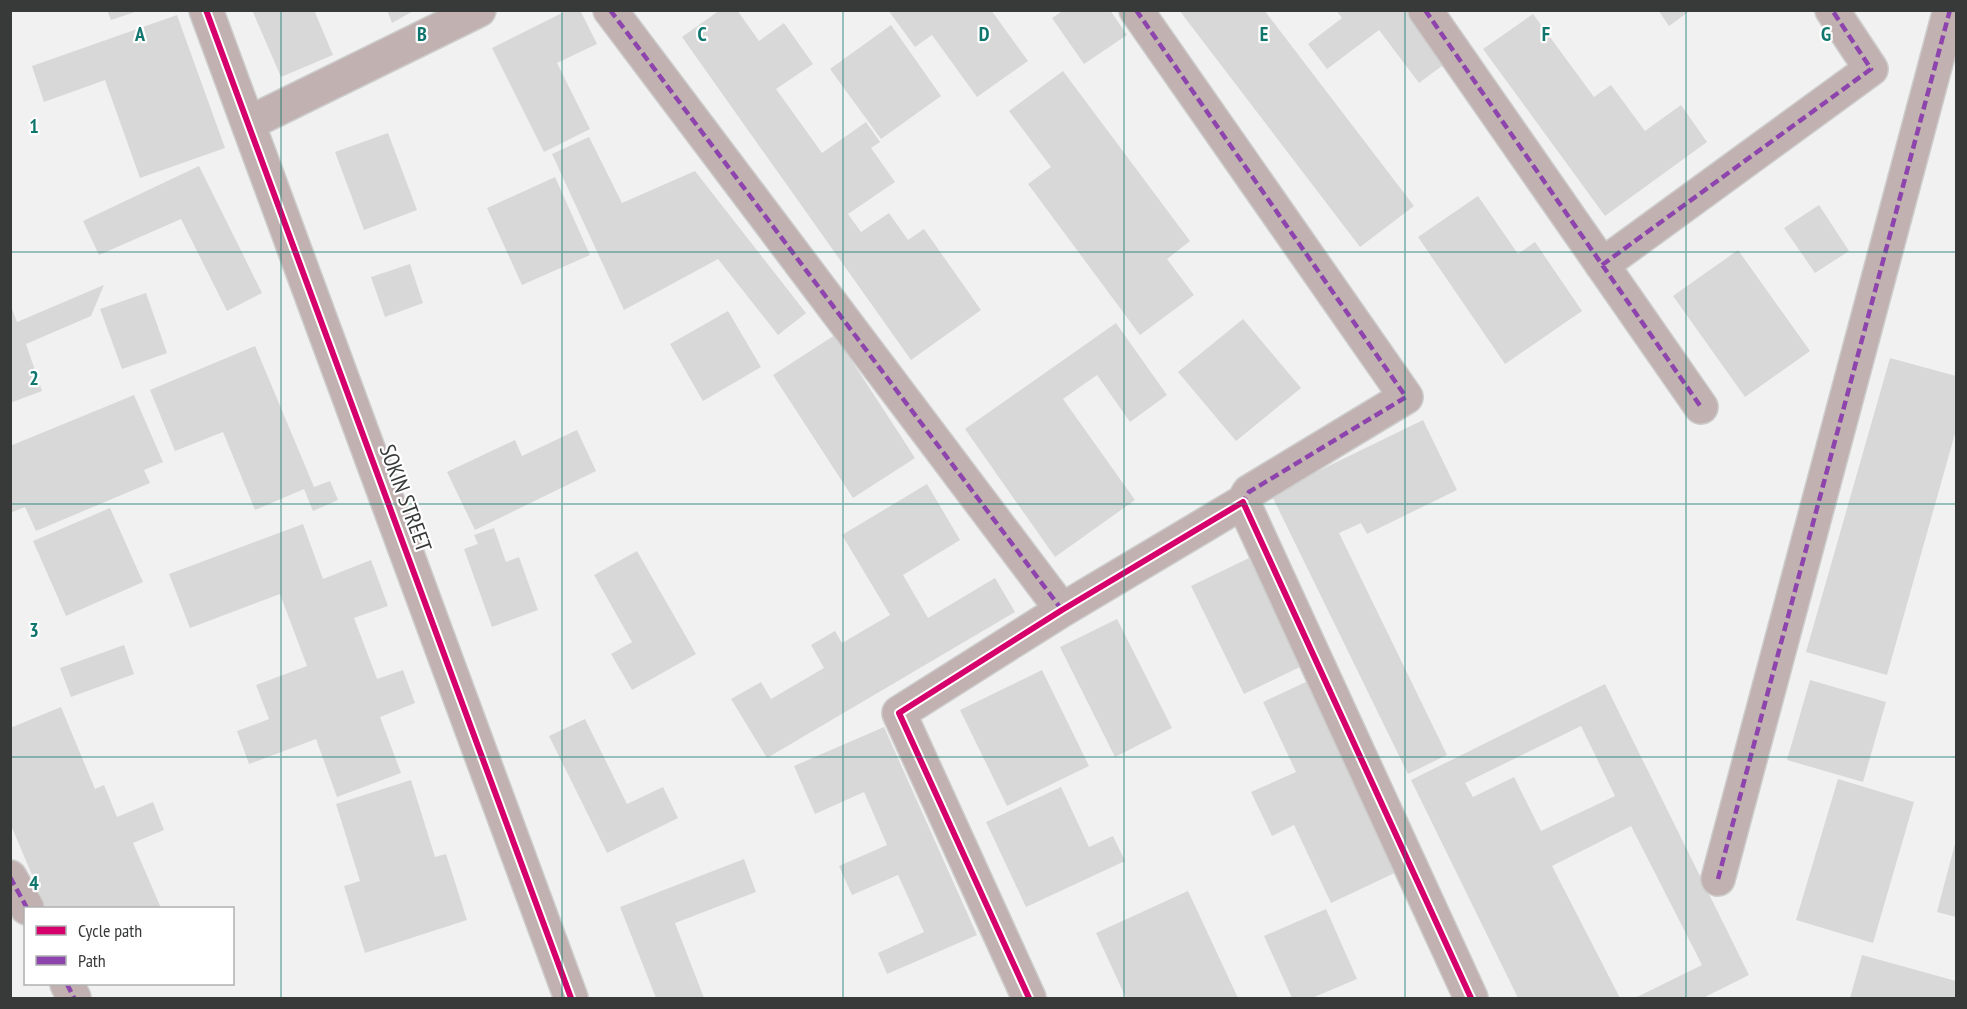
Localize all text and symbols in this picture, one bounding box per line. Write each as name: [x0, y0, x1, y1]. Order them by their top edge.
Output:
text: A: [134, 21, 146, 47]
text: B: [417, 21, 427, 47]
text: C: [697, 21, 707, 47]
text: D: [979, 21, 990, 47]
text: E: [1260, 21, 1268, 47]
text: F: [1542, 21, 1550, 47]
text: G: [1821, 21, 1831, 47]
text: 1: [29, 113, 39, 139]
text: 2: [29, 365, 39, 391]
street label: SOKIN STREET: [374, 440, 438, 556]
text: 3: [29, 617, 39, 643]
text: 4: [29, 870, 39, 896]
legend: [24, 907, 234, 985]
text: Cycle path: [78, 919, 142, 942]
text: Path: [78, 949, 106, 972]

